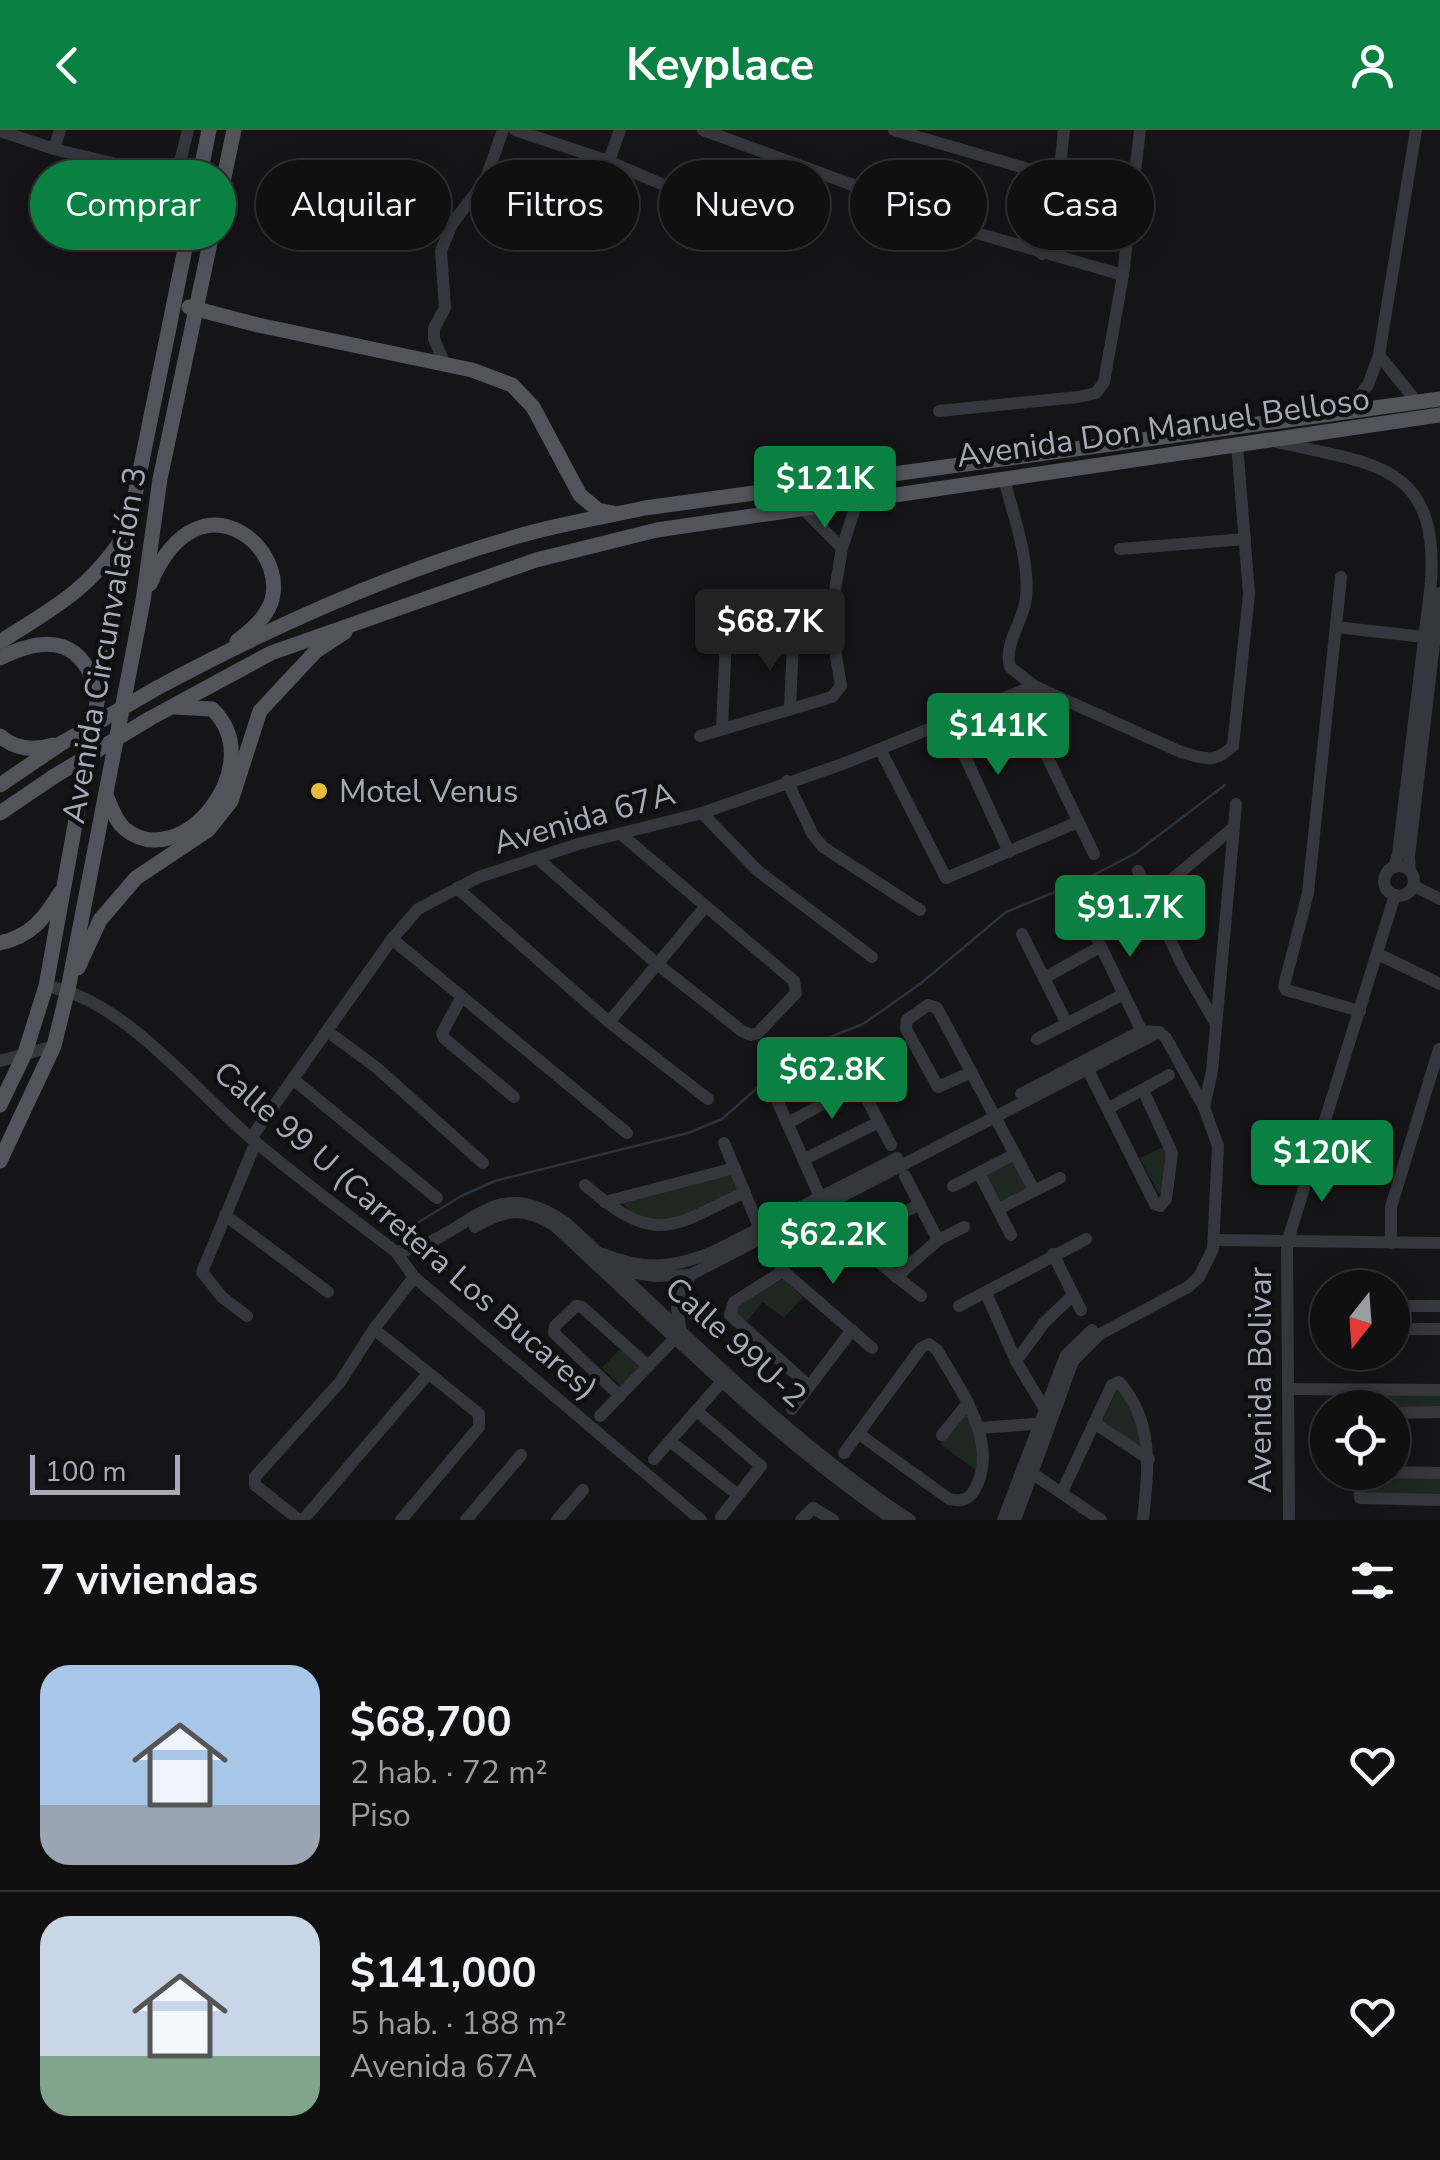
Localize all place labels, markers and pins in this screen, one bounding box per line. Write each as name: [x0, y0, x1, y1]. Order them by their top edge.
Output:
pin: $121K: [755, 446, 895, 531]
pin: $68.7K: [689, 589, 851, 674]
pin: $141K: [928, 693, 1068, 778]
place label: Motel Venus: [339, 770, 518, 813]
marker: Motel Venus: [308, 780, 330, 802]
pin: $91.7K: [1049, 875, 1211, 960]
pin: $62.8K: [751, 1037, 913, 1122]
pin: $120K: [1252, 1120, 1392, 1205]
pin: $62.2K: [752, 1202, 914, 1287]

